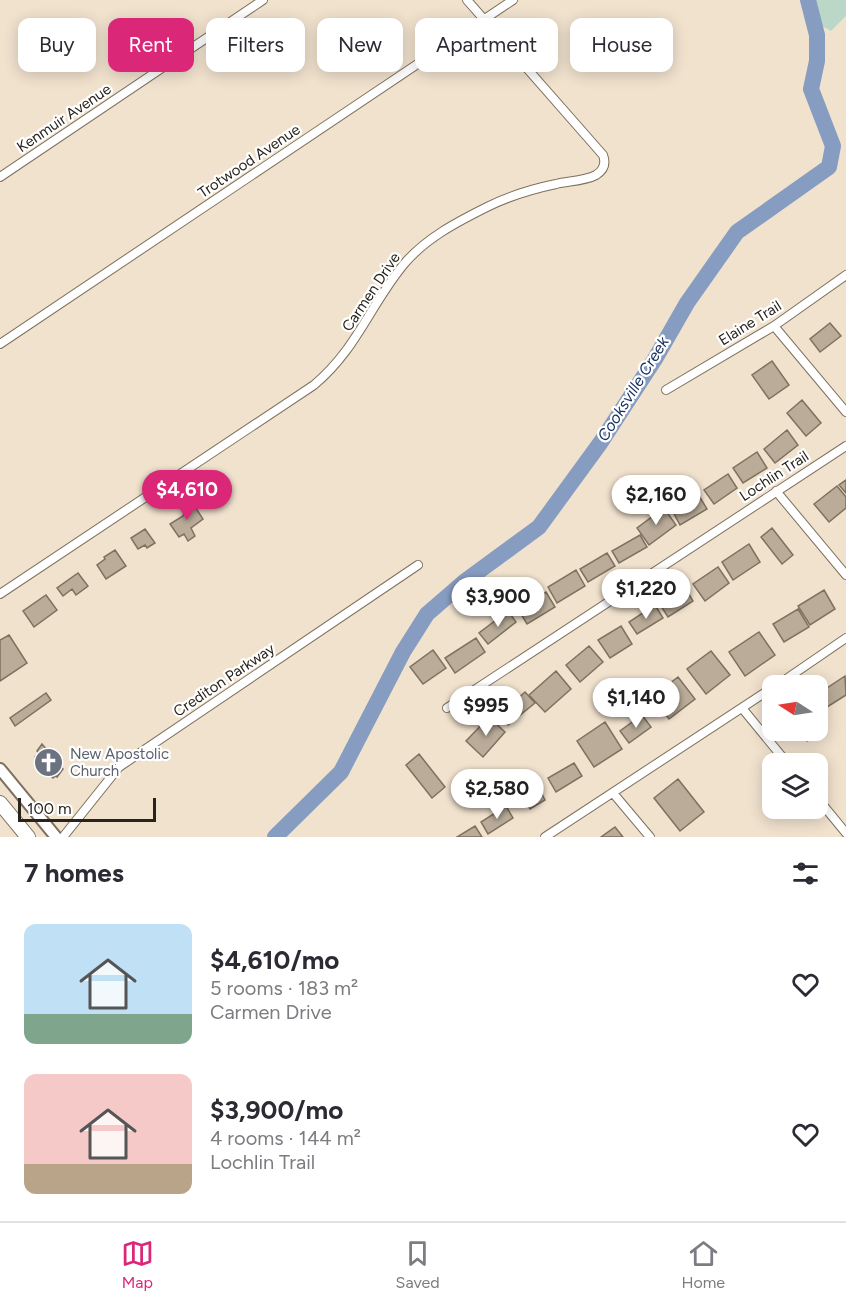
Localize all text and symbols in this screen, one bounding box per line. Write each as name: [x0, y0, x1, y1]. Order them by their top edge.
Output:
chip: Buy: [18, 18, 96, 72]
chip: Rent: [108, 18, 194, 72]
chip: Filters: [206, 18, 305, 72]
chip: New: [317, 18, 403, 72]
chip: Apartment: [415, 18, 558, 72]
chip: House: [570, 18, 673, 72]
street label: Kenmuir Avenue: [13, 80, 115, 156]
street label: Trotwood Avenue: [195, 120, 303, 202]
street label: Carmen Drive: [338, 249, 404, 335]
street label: Elaine Trail: [715, 297, 785, 349]
water label: Cooksville Creek: [593, 332, 673, 445]
street label: Lochlin Trail: [736, 447, 812, 505]
pin: $4,610: [138, 470, 236, 521]
pin: $2,160: [607, 475, 705, 526]
text: $4,610: [156, 477, 218, 501]
text: $2,160: [626, 482, 686, 506]
pin: $1,220: [597, 569, 695, 620]
text: $1,220: [616, 576, 676, 600]
pin: $3,900: [449, 577, 547, 628]
text: $3,900: [466, 584, 530, 608]
street label: Crediton Parkway: [170, 639, 278, 721]
north arrow: [762, 675, 828, 741]
map controls: [762, 675, 828, 819]
pin: $1,140: [587, 678, 685, 729]
text: $1,140: [607, 685, 665, 709]
pin: $995: [450, 686, 522, 737]
text: $995: [463, 693, 509, 717]
place label: New Apostolic Church: [70, 745, 169, 780]
church icon: New Apostolic Church: [33, 747, 65, 779]
button: layers: [762, 753, 828, 819]
pin: $2,580: [448, 769, 546, 820]
text: $2,580: [465, 776, 529, 800]
scale bar: [18, 795, 156, 822]
text: 100 m: [27, 799, 72, 818]
text: 7 homes: [24, 857, 124, 889]
icon: filters: [789, 857, 822, 890]
text: $4,610/mo: [210, 944, 339, 976]
icon: home: [72, 948, 144, 1020]
icon: heart: [789, 968, 822, 1001]
text: 5 rooms · 183 m²: [210, 976, 358, 1000]
text: Carmen Drive: [210, 1000, 332, 1024]
text: $3,900/mo: [210, 1094, 343, 1126]
icon: home: [72, 1098, 144, 1170]
icon: heart: [789, 1118, 822, 1151]
text: 4 rooms · 144 m²: [210, 1126, 361, 1150]
text: Lochlin Trail: [210, 1150, 315, 1174]
tab: Map: [121, 1237, 154, 1292]
tab: Saved: [396, 1237, 440, 1292]
tab: Home: [681, 1237, 725, 1292]

